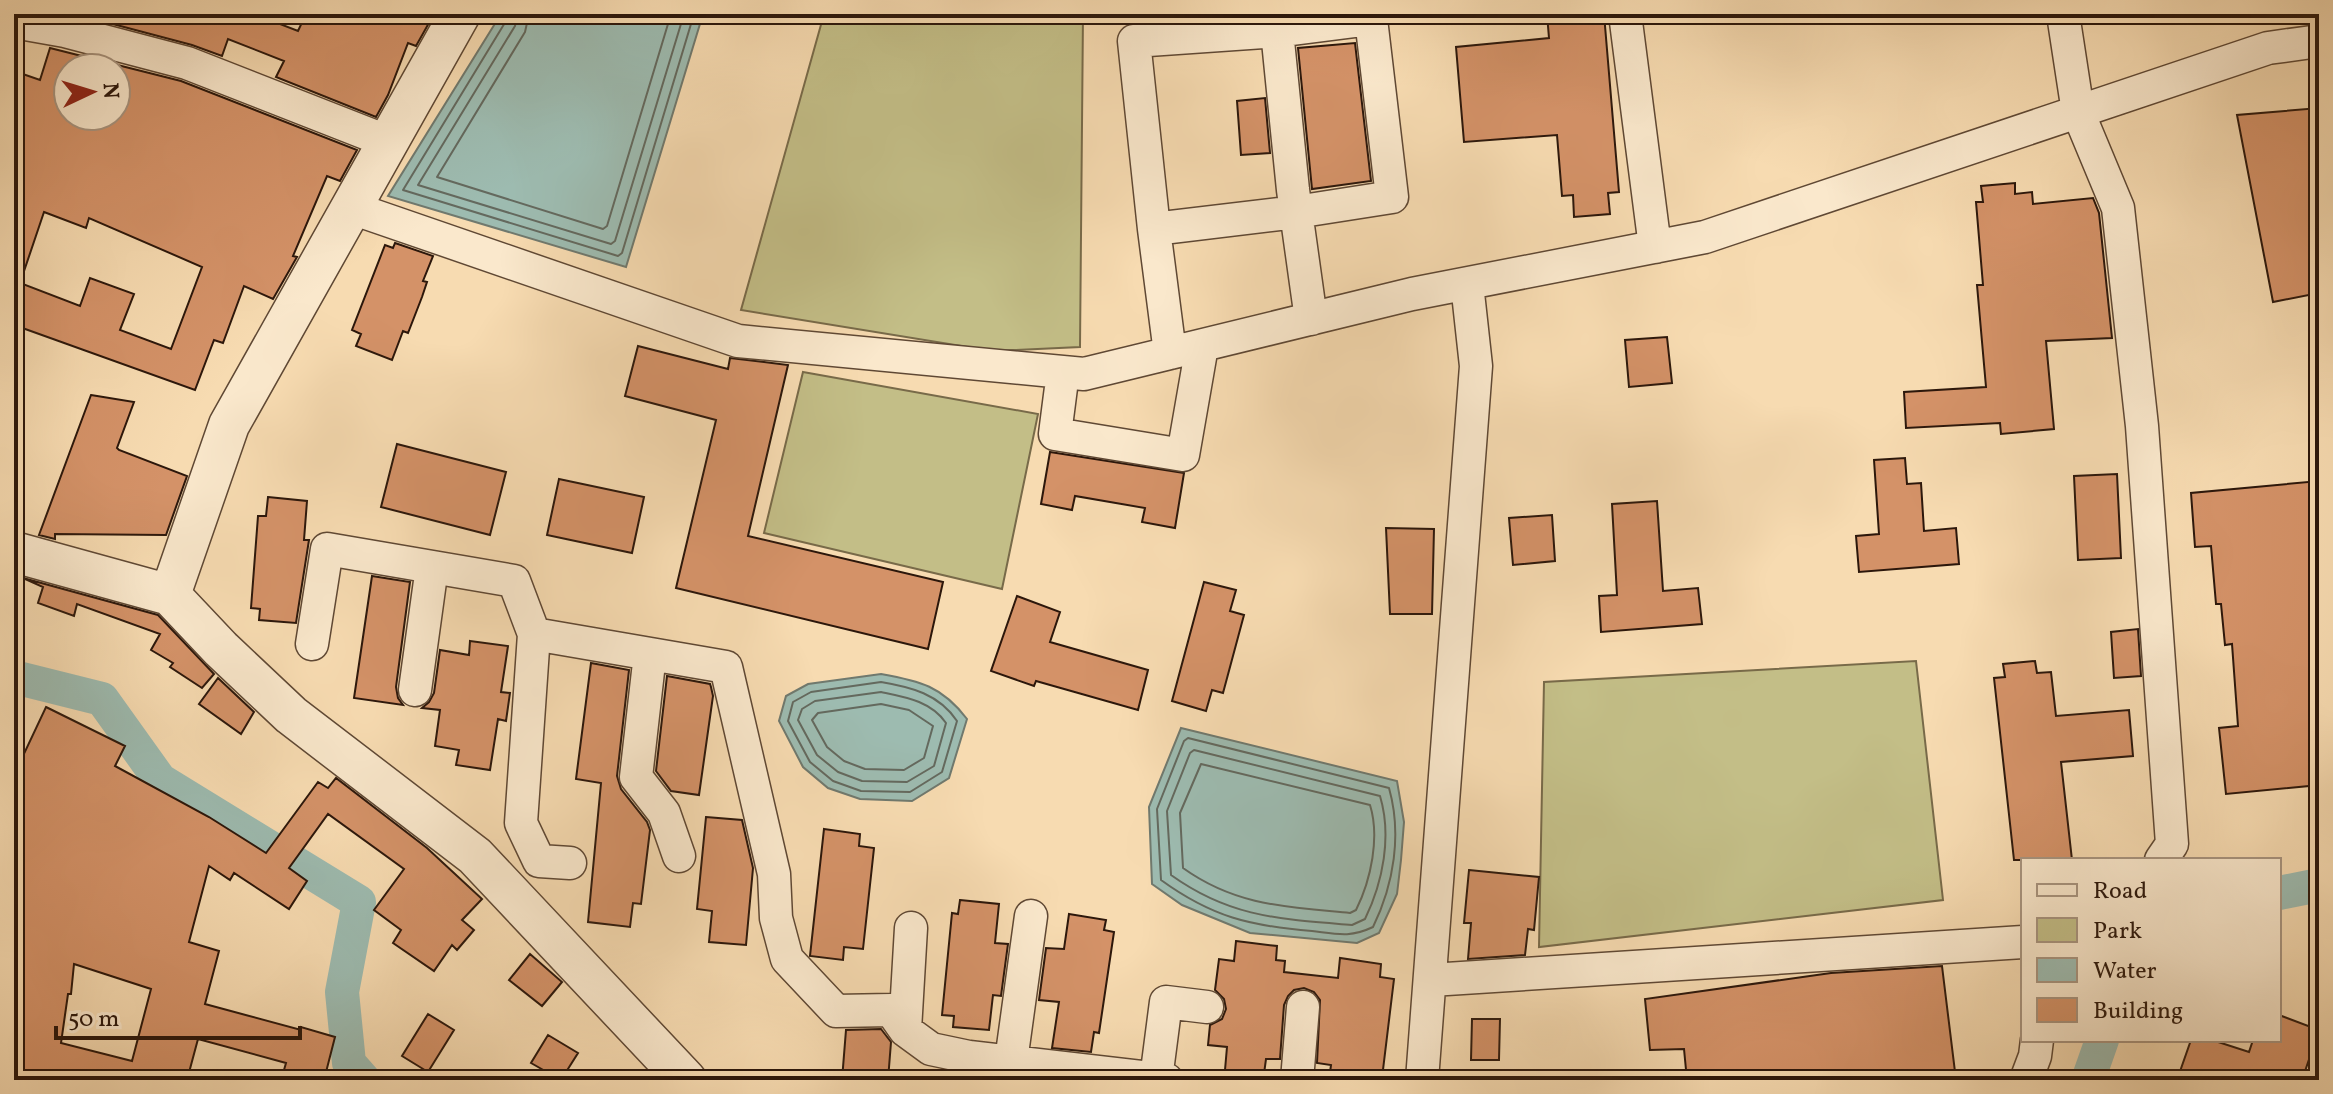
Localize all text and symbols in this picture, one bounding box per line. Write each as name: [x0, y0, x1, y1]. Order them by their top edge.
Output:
north arrow: [52, 52, 132, 132]
text: N: [93, 82, 125, 100]
legend: [2021, 858, 2281, 1042]
text: Road: [2093, 875, 2147, 909]
text: Park: [2093, 915, 2142, 949]
text: Water: [2093, 955, 2157, 989]
scale bar: [56, 990, 300, 1040]
text: Building: [2093, 995, 2183, 1029]
text: 50 m: [68, 1003, 120, 1037]

